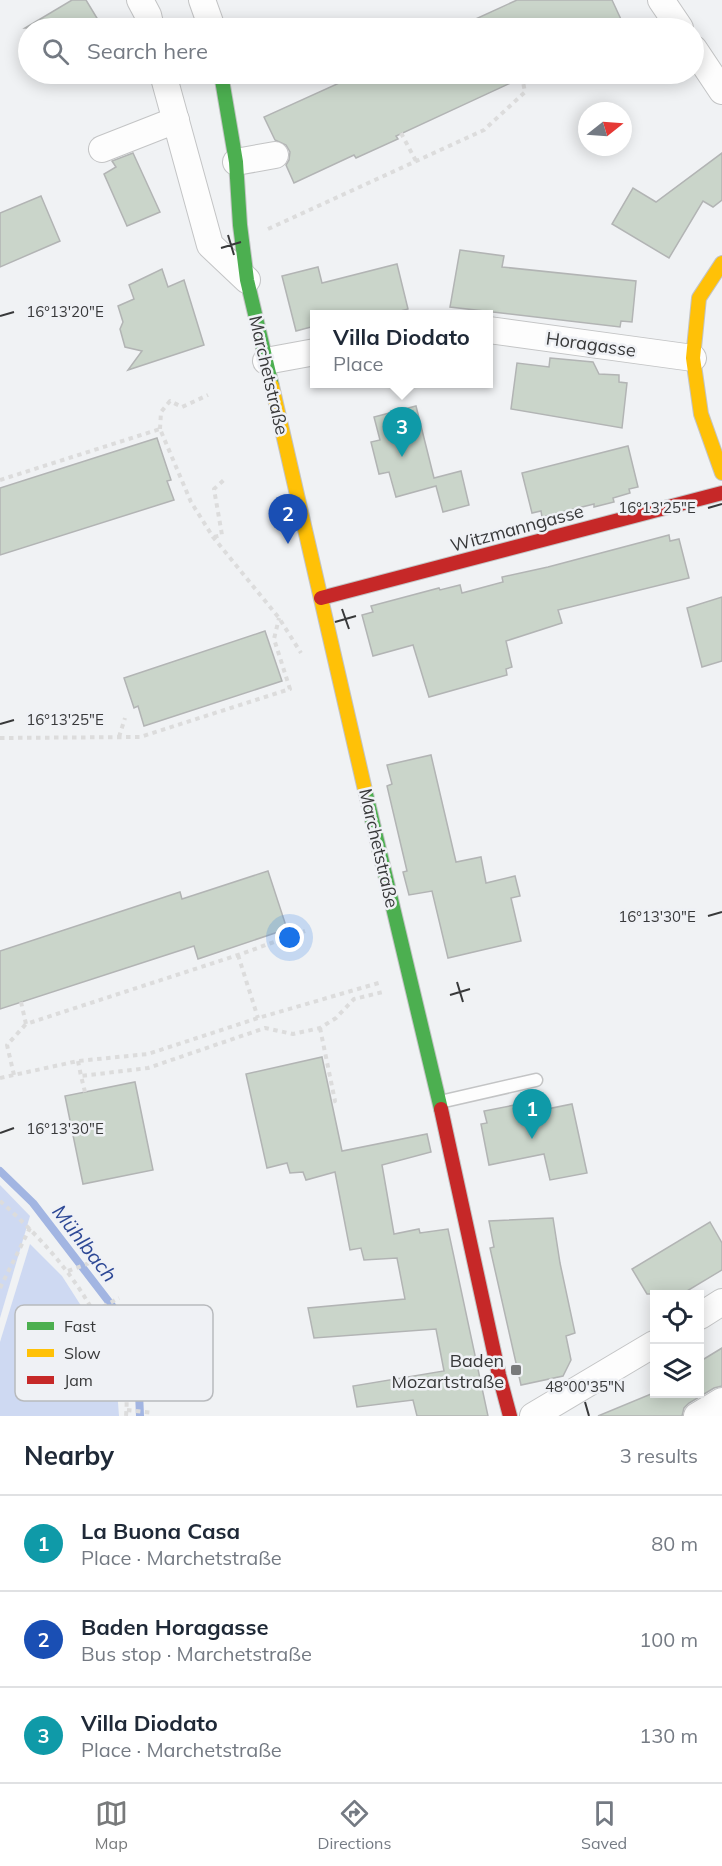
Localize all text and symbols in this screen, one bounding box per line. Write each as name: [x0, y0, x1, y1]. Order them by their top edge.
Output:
search box: [18, 18, 704, 84]
icon: search: [39, 35, 72, 68]
text: Search here: [87, 37, 208, 65]
north arrow: [578, 102, 632, 156]
text: 16°13'20"E: [26, 302, 104, 321]
popup: [310, 310, 493, 388]
street label: Marchetstraße: [244, 313, 294, 437]
text: Villa Diodato: [333, 323, 470, 351]
street label: Horagasse: [545, 326, 637, 362]
text: Place: [333, 351, 383, 376]
pin: 3: [382, 408, 422, 457]
pin: 2: [268, 494, 308, 544]
text: 16°13'25"E: [618, 498, 696, 517]
street label: Witzmanngasse: [448, 499, 586, 557]
text: 16°13'25"E: [26, 710, 104, 729]
street label: Marchetstraße: [354, 786, 404, 910]
text: 16°13'30"E: [618, 907, 696, 926]
your location: [275, 923, 304, 952]
pin: 1: [512, 1090, 552, 1139]
text: 16°13'30"E: [26, 1119, 104, 1138]
water label: Mühlbach: [47, 1200, 123, 1286]
map controls: [650, 1290, 704, 1398]
button: locate: [650, 1290, 704, 1344]
legend: [15, 1305, 213, 1401]
text: Fast: [64, 1316, 96, 1336]
text: Slow: [64, 1343, 101, 1363]
button: layers: [650, 1344, 704, 1398]
place label: Baden Mozartstraße: [391, 1349, 504, 1393]
marker: Baden Mozartstraße: [509, 1363, 523, 1377]
text: Jam: [64, 1370, 93, 1390]
text: 48°00'35"N: [545, 1377, 625, 1396]
text: Nearby: [24, 1439, 114, 1472]
text: 3 results: [620, 1443, 698, 1468]
text: La Buona Casa: [81, 1517, 240, 1545]
text: 1: [38, 1531, 50, 1556]
text: 80 m: [651, 1531, 698, 1556]
text: Place · Marchetstraße: [81, 1545, 282, 1570]
text: Baden Horagasse: [81, 1613, 268, 1641]
text: 2: [38, 1627, 50, 1652]
text: 100 m: [639, 1627, 698, 1652]
text: Bus stop · Marchetstraße: [81, 1641, 312, 1666]
text: Villa Diodato: [81, 1709, 218, 1737]
text: 3: [38, 1723, 50, 1748]
text: 130 m: [639, 1723, 698, 1748]
text: Place · Marchetstraße: [81, 1737, 282, 1762]
tab: Map: [95, 1797, 128, 1853]
tab: Directions: [317, 1797, 391, 1853]
tab: Saved: [581, 1797, 627, 1853]

